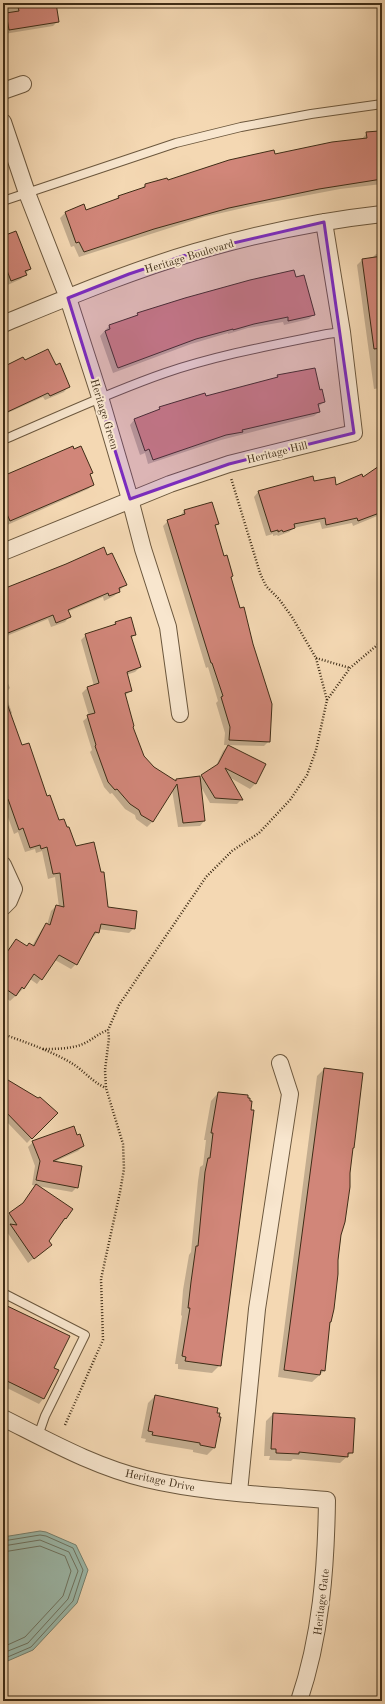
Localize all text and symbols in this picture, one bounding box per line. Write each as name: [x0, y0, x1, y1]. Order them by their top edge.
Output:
street label: Heritage Boulevard: [144, 239, 236, 276]
street label: Heritage Green: [88, 378, 120, 451]
street label: Heritage Hill: [246, 441, 309, 466]
street label: Heritage Drive: [124, 1469, 196, 1494]
street label: Heritage Gate: [313, 1568, 332, 1636]

